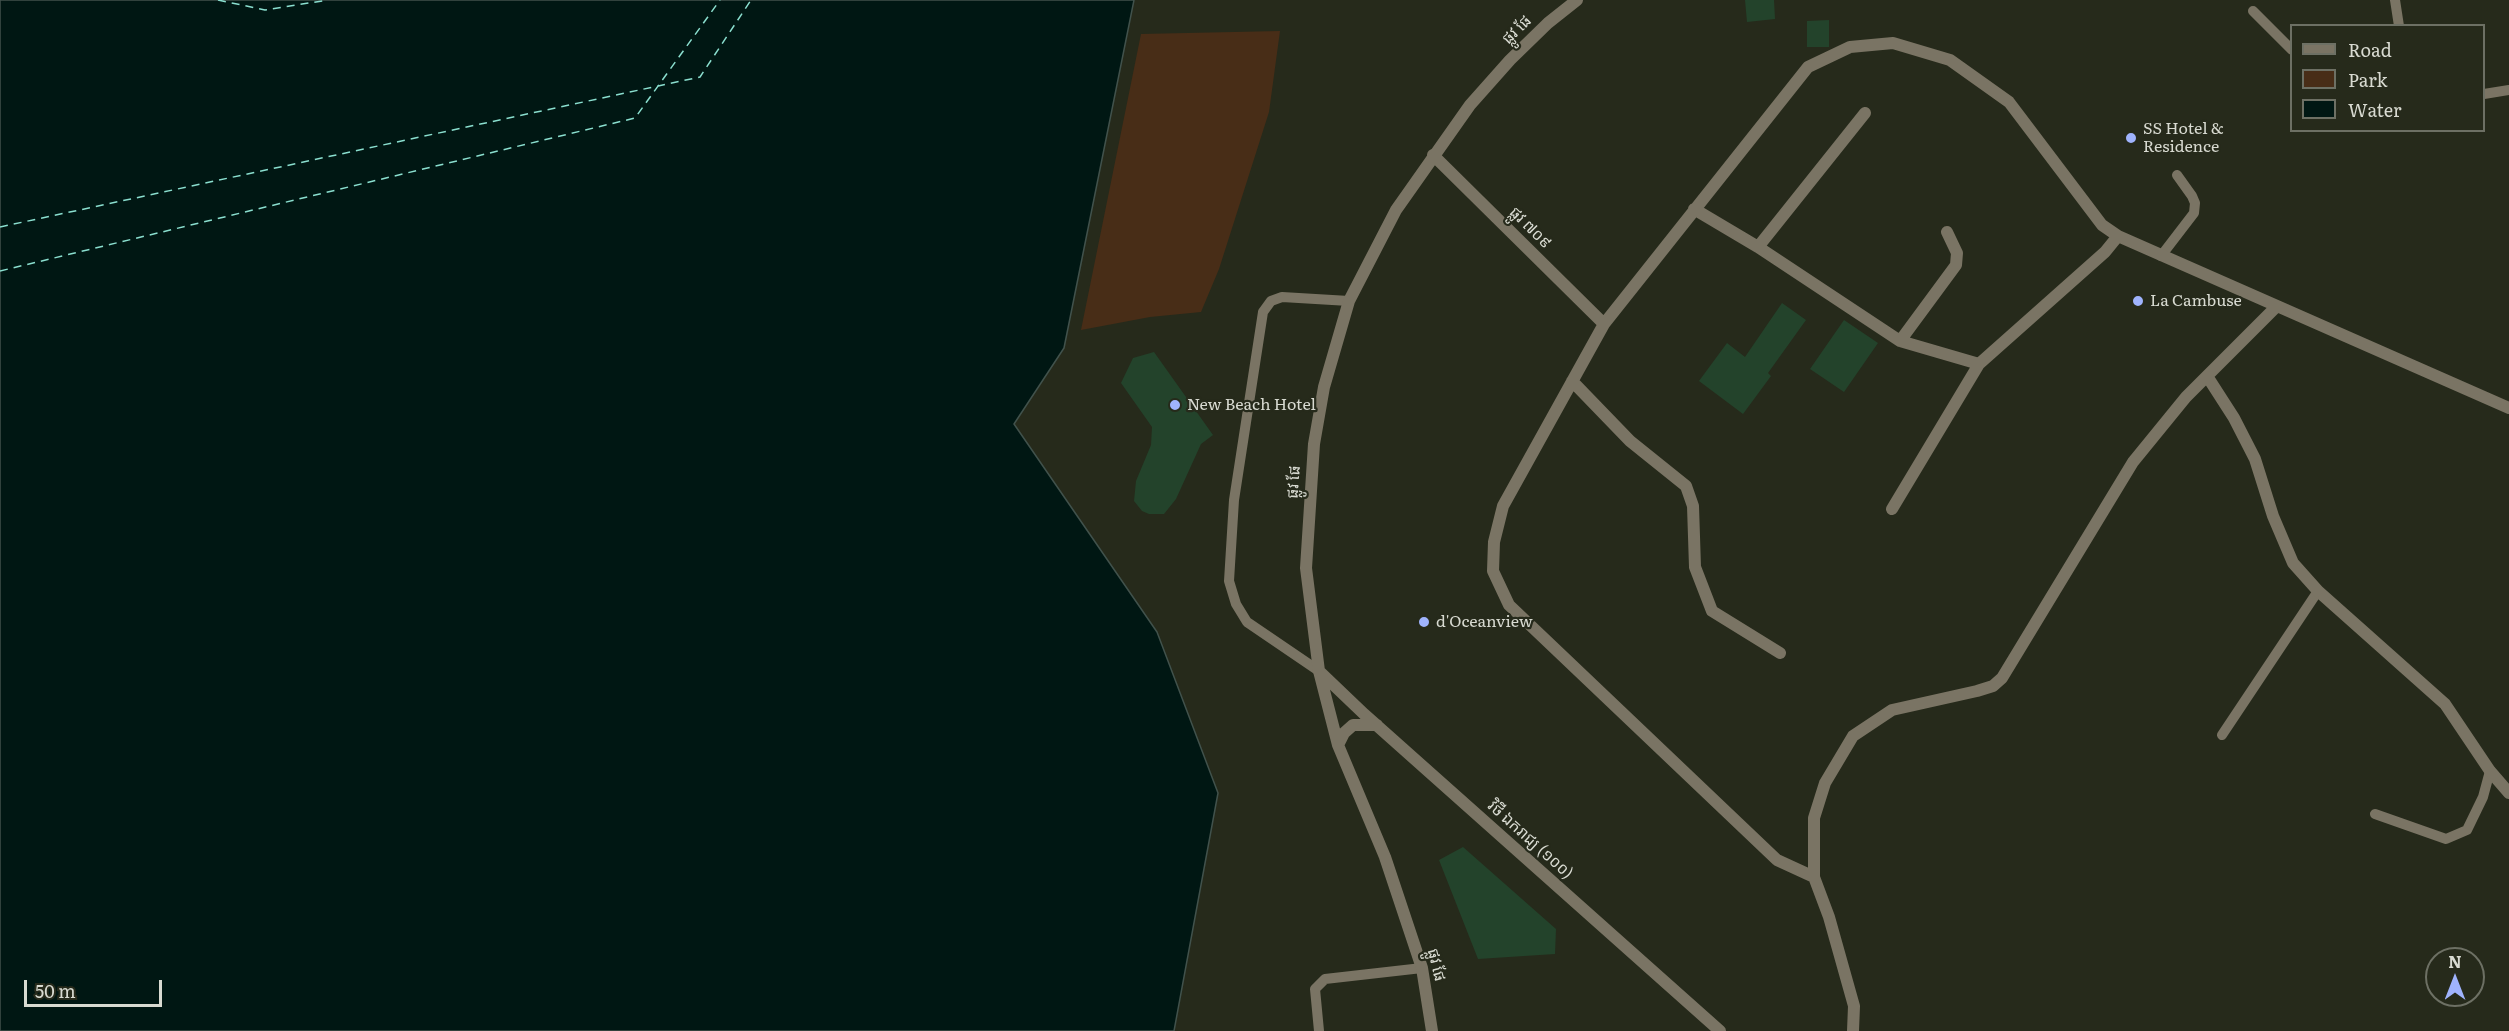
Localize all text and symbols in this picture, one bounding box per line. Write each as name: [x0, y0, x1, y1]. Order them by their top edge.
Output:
street label: ផ្លូវ ផែ: [1498, 12, 1536, 48]
legend: [2290, 24, 2485, 132]
text: Road: [2348, 36, 2392, 63]
text: Park: [2348, 66, 2387, 93]
text: Water: [2348, 96, 2401, 123]
place label: SS Hotel & Residence: [2143, 119, 2224, 157]
marker: SS Hotel & Residence: [2124, 131, 2138, 145]
street label: ផ្លូវ ៧០៩: [1505, 203, 1555, 253]
place label: La Cambuse: [2150, 291, 2242, 311]
marker: La Cambuse: [2131, 294, 2145, 308]
place label: New Beach Hotel: [1187, 395, 1316, 415]
marker: New Beach Hotel: [1168, 398, 1182, 412]
street label: ផ្លូវ ផែ: [1283, 465, 1305, 499]
place label: d'Oceanview: [1436, 612, 1533, 632]
marker: d'Oceanview: [1417, 615, 1431, 629]
street label: វិថី ឯករាជ្យ (១០០): [1483, 797, 1577, 883]
street label: ផ្លូវ ផែ: [1423, 947, 1449, 983]
north arrow: [2425, 947, 2485, 1007]
text: N: [2448, 949, 2462, 973]
scale bar: [27, 968, 165, 1006]
text: 50 m: [35, 977, 76, 1004]

